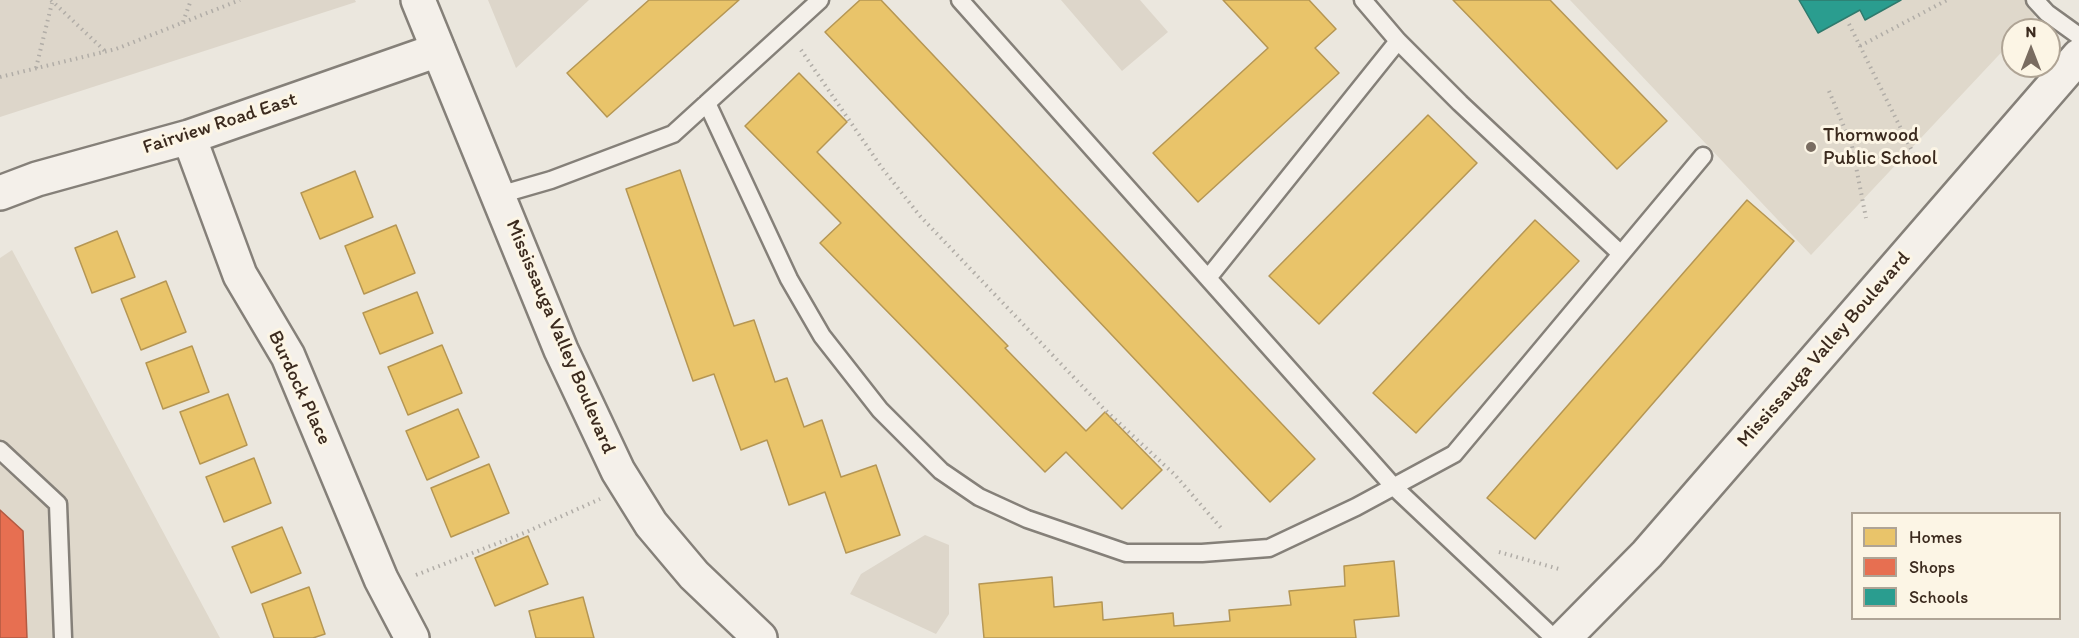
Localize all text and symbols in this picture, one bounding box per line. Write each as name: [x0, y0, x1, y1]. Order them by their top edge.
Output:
north arrow: [2001, 18, 2061, 78]
text: N: [2026, 22, 2036, 41]
street label: Fairview Road East: [140, 88, 300, 160]
place label: Thornwood Public School: [1823, 124, 1937, 171]
marker: Thornwood Public School: [1804, 140, 1818, 154]
street label: Mississauga Valley Boulevard: [500, 216, 620, 458]
street label: Mississauga Valley Boulevard: [1732, 247, 1916, 453]
street label: Burdock Place: [262, 327, 336, 449]
legend: [1851, 512, 2061, 620]
text: Homes: [1909, 526, 1962, 548]
text: Shops: [1909, 556, 1955, 578]
text: Schools: [1909, 586, 1968, 608]

